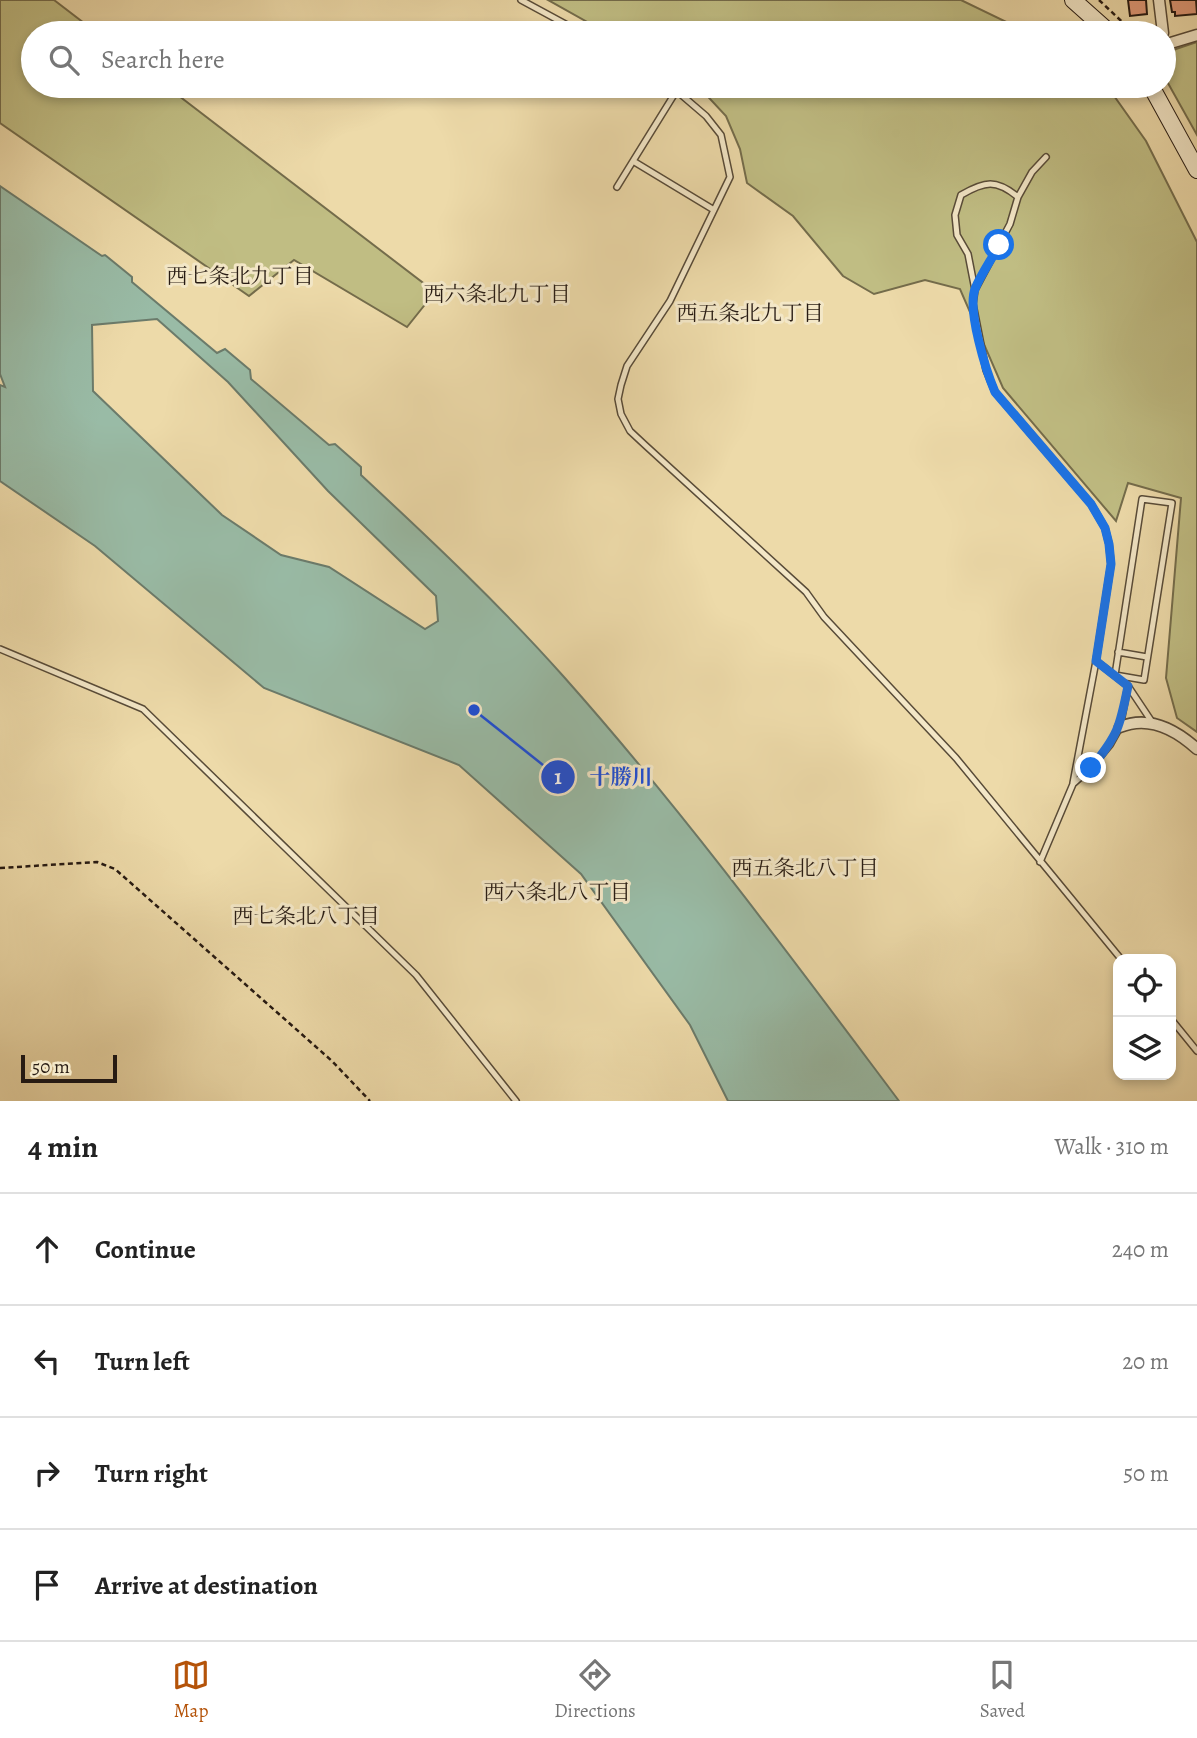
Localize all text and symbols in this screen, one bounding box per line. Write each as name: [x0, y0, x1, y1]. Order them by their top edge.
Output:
search box: [21, 21, 1176, 98]
icon: search: [45, 41, 83, 79]
text: Search here: [101, 42, 225, 77]
route start: [983, 229, 1014, 260]
district label: 西七条北九丁目: [167, 262, 314, 290]
district label: 西六条北九丁目: [424, 280, 571, 308]
district label: 西五条北九丁目: [677, 299, 824, 327]
route end: [1075, 752, 1106, 783]
callout: 十勝川: [540, 756, 666, 798]
text: 1: [554, 763, 562, 791]
text: 十勝川: [590, 763, 653, 791]
district label: 西五条北八丁目: [732, 854, 879, 882]
district label: 西六条北八丁目: [484, 878, 631, 906]
district label: 西七条北八丁目: [233, 902, 380, 930]
map controls: [1113, 954, 1176, 1080]
button: locate: [1113, 954, 1176, 1017]
button: layers: [1113, 1017, 1176, 1080]
scale bar: [21, 1052, 117, 1084]
text: 50 m: [32, 1054, 70, 1080]
text: 4 min: [28, 1127, 98, 1167]
text: Walk · 310 m: [1055, 1131, 1169, 1162]
icon: ahead: [28, 1230, 66, 1268]
text: Continue: [95, 1232, 196, 1267]
text: 240 m: [1112, 1234, 1169, 1265]
icon: left: [28, 1342, 66, 1380]
text: Turn left: [95, 1344, 190, 1379]
text: 20 m: [1122, 1346, 1169, 1377]
icon: right: [28, 1454, 66, 1492]
text: Turn right: [95, 1456, 208, 1491]
text: 50 m: [1123, 1458, 1169, 1489]
icon: arrive: [28, 1566, 66, 1604]
text: Arrive at destination: [95, 1568, 318, 1603]
tab: Map: [172, 1656, 210, 1724]
tab: Directions: [554, 1656, 636, 1724]
tab: Saved: [980, 1656, 1025, 1724]

